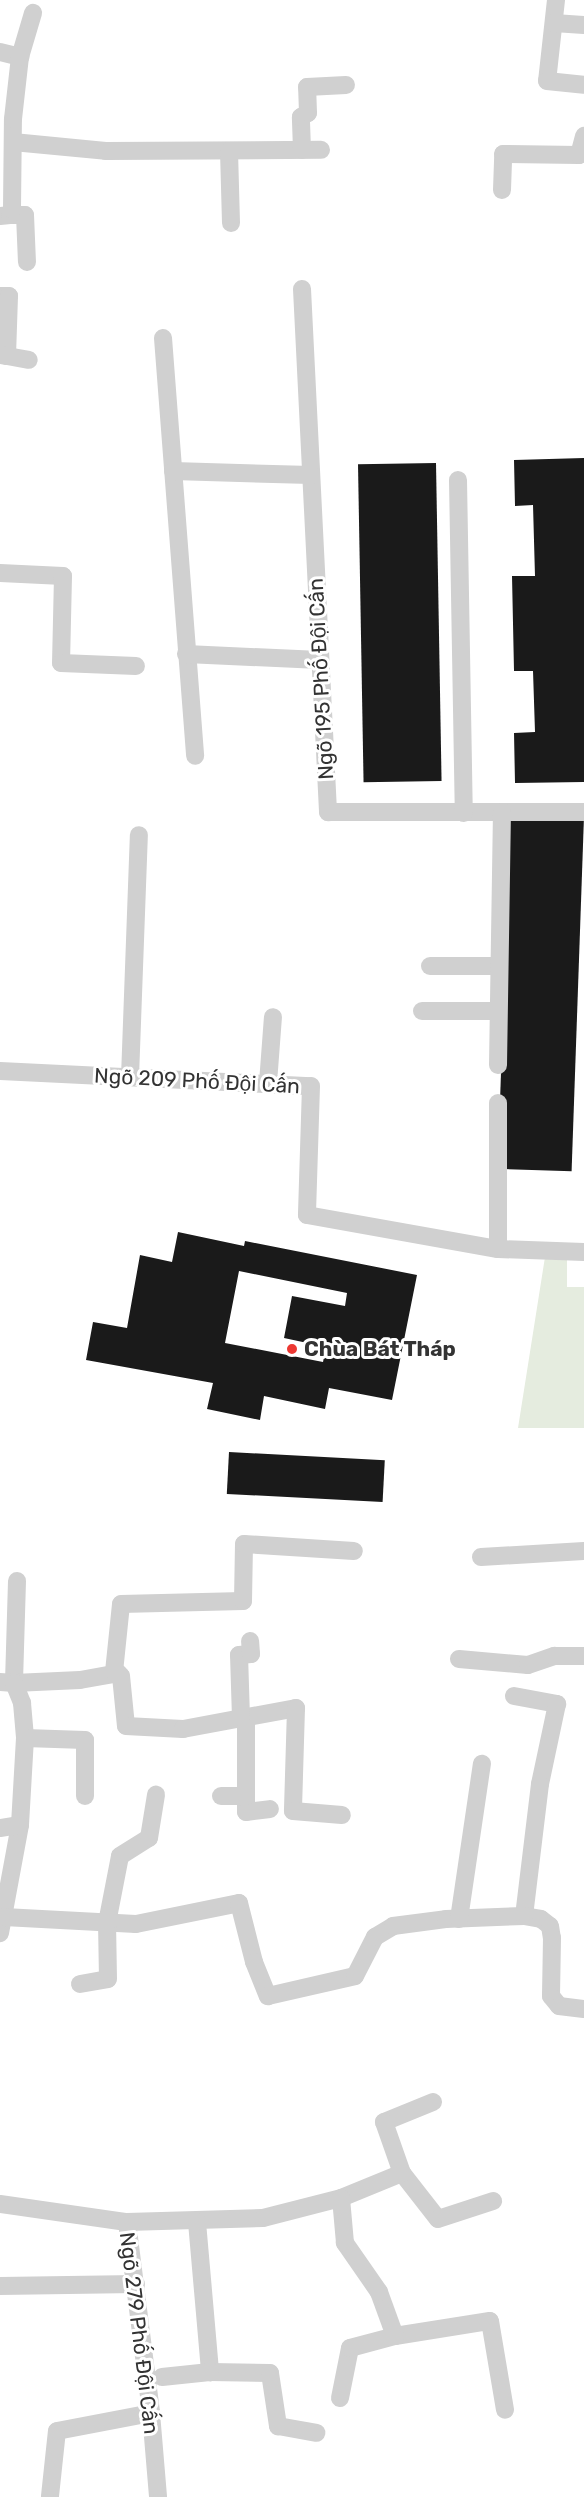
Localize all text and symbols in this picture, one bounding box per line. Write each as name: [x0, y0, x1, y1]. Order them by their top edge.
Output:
street label: Ngõ 195 Phố Đội Cấn: [303, 578, 339, 780]
street label: Ngõ 209 Phố Đội Cấn: [94, 1063, 300, 1099]
place label: Chùa Bát Tháp: [304, 1336, 456, 1362]
marker: Chùa Bát Tháp: [285, 1342, 299, 1356]
street label: Ngõ 279 Phố Đội Cấn: [114, 2231, 164, 2435]

